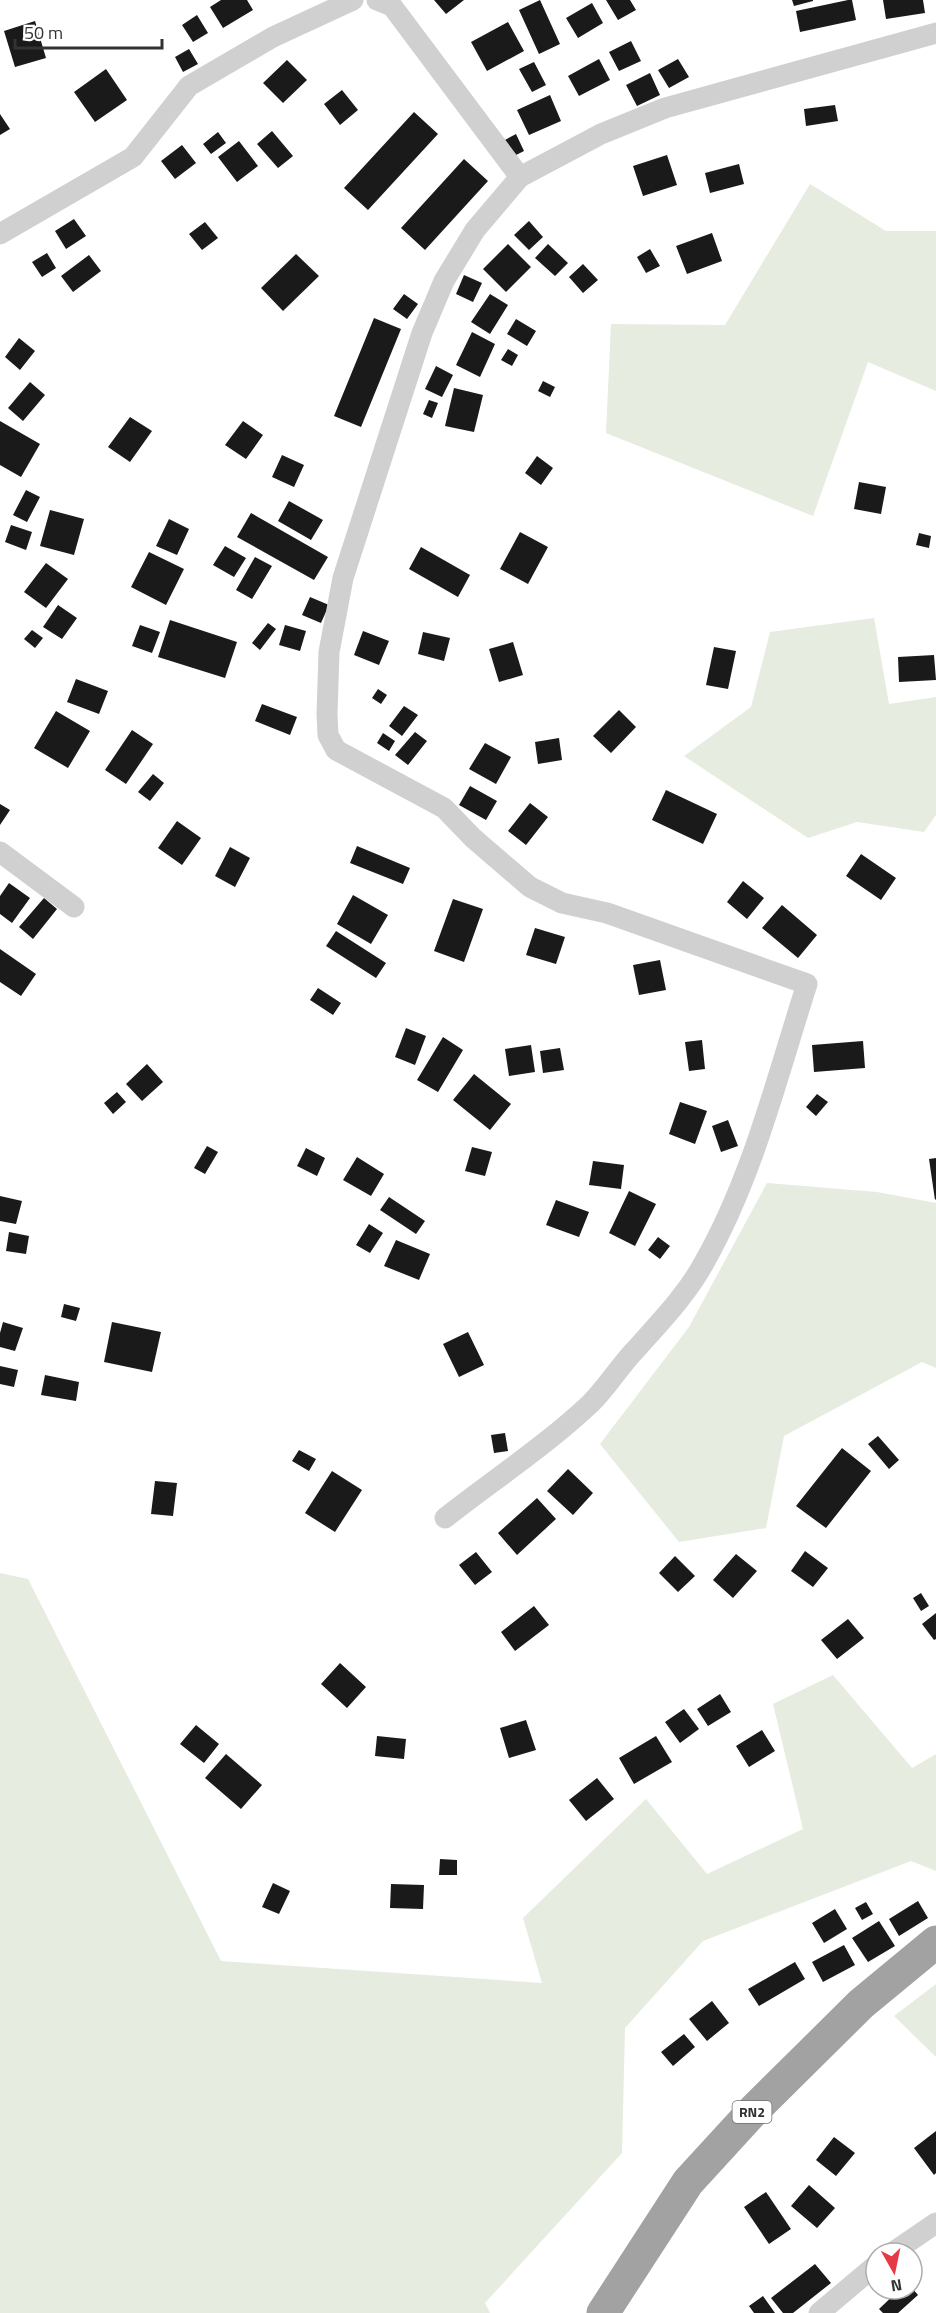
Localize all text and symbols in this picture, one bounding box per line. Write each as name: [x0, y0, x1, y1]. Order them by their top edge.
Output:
scale bar: [15, 12, 162, 50]
text: 50 m: [24, 19, 63, 46]
road number: RN2: [732, 2101, 771, 2123]
north arrow: [864, 2241, 924, 2301]
text: N: [889, 2273, 904, 2299]

